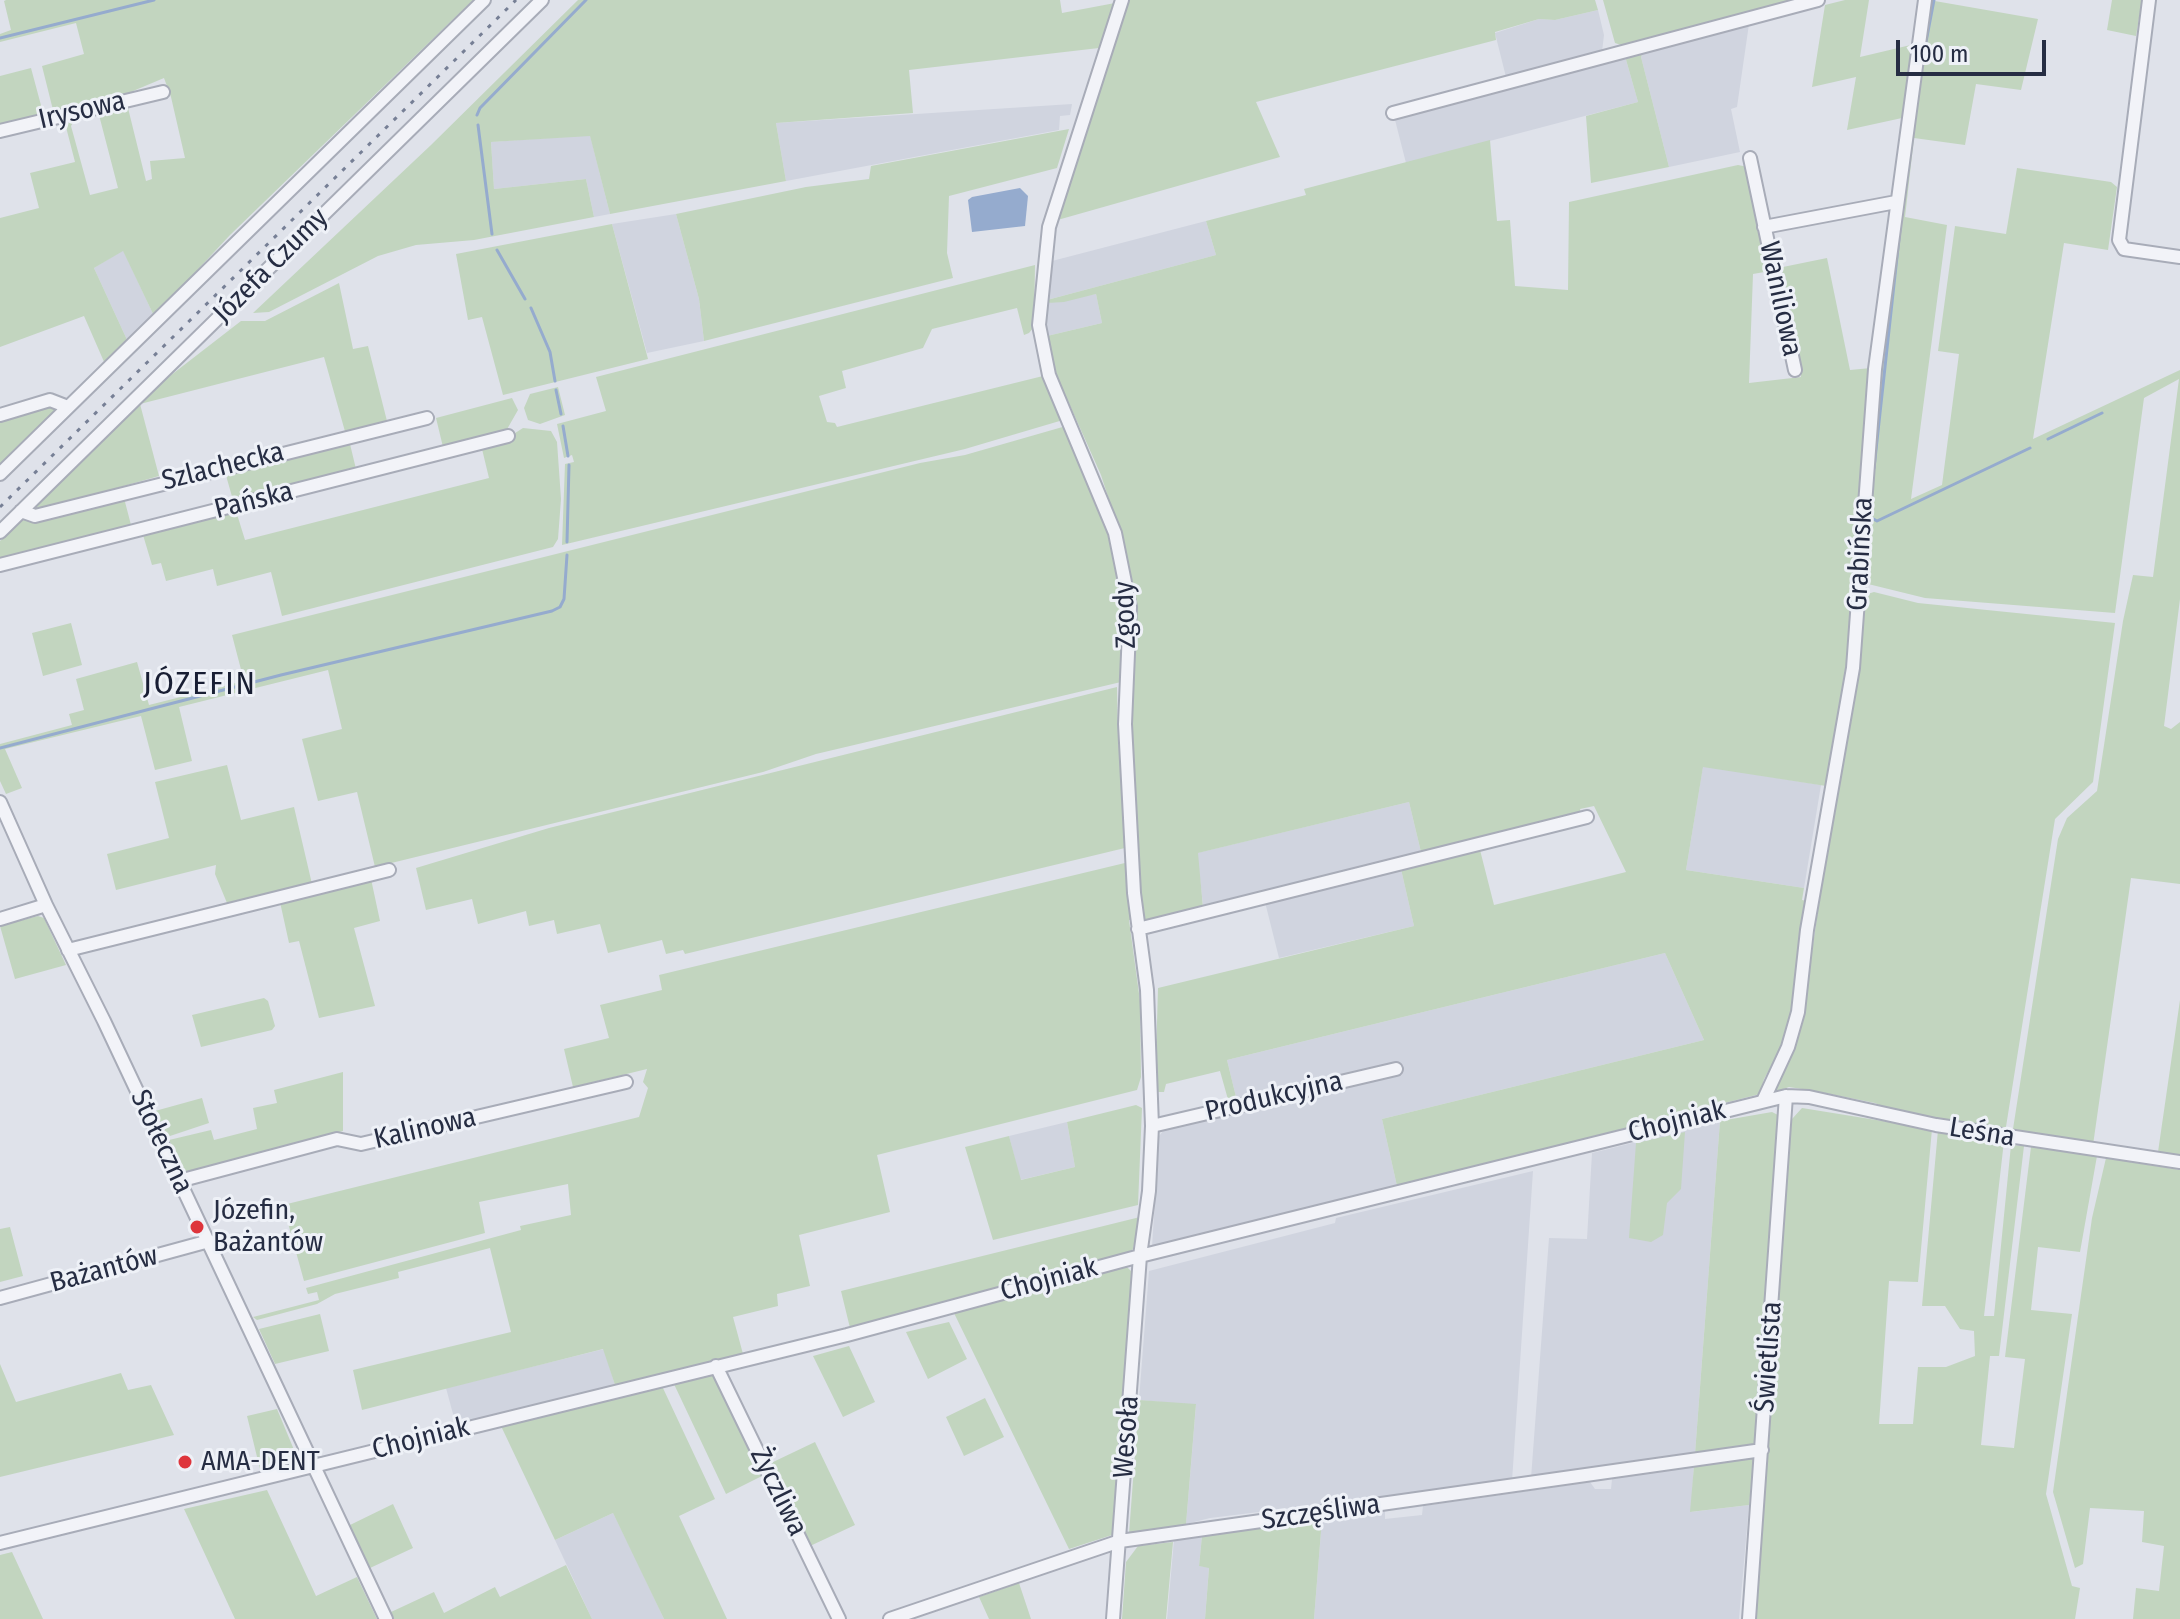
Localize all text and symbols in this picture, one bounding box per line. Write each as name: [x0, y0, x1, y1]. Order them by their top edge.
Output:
scale bar: [1900, 24, 2050, 74]
text: 100 m: [1910, 40, 1968, 68]
street label: Irysowa: [35, 85, 129, 137]
street label: Józefa Czumy: [207, 202, 335, 330]
street label: Waniliowa: [1751, 239, 1809, 359]
street label: Szlachecka: [159, 436, 287, 498]
street label: Pańska: [211, 475, 297, 527]
street label: Grabińska: [1841, 496, 1881, 612]
street label: Zgody: [1108, 581, 1144, 649]
district label: JÓZEFIN: [143, 666, 257, 704]
street label: Produkcyjna: [1202, 1065, 1346, 1129]
street label: Stołeczna: [122, 1085, 200, 1199]
street label: Chojniak: [1625, 1094, 1729, 1150]
street label: Kalinowa: [371, 1101, 479, 1157]
street label: Leśna: [1947, 1111, 2017, 1155]
place label: Józefin, Bażantów: [213, 1194, 323, 1260]
marker: Józefin, Bażantów: [188, 1218, 206, 1236]
street label: Bażantów: [47, 1240, 161, 1300]
street label: Chojniak: [997, 1251, 1101, 1309]
street label: Świetlista: [1748, 1300, 1790, 1414]
street label: Wesoła: [1107, 1395, 1147, 1479]
street label: Chojniak: [369, 1411, 473, 1467]
street label: Życzliwa: [742, 1442, 814, 1542]
place label: AMA-DENT: [201, 1445, 320, 1479]
marker: AMA-DENT: [176, 1453, 194, 1471]
street label: Szczęśliwa: [1260, 1488, 1382, 1538]

